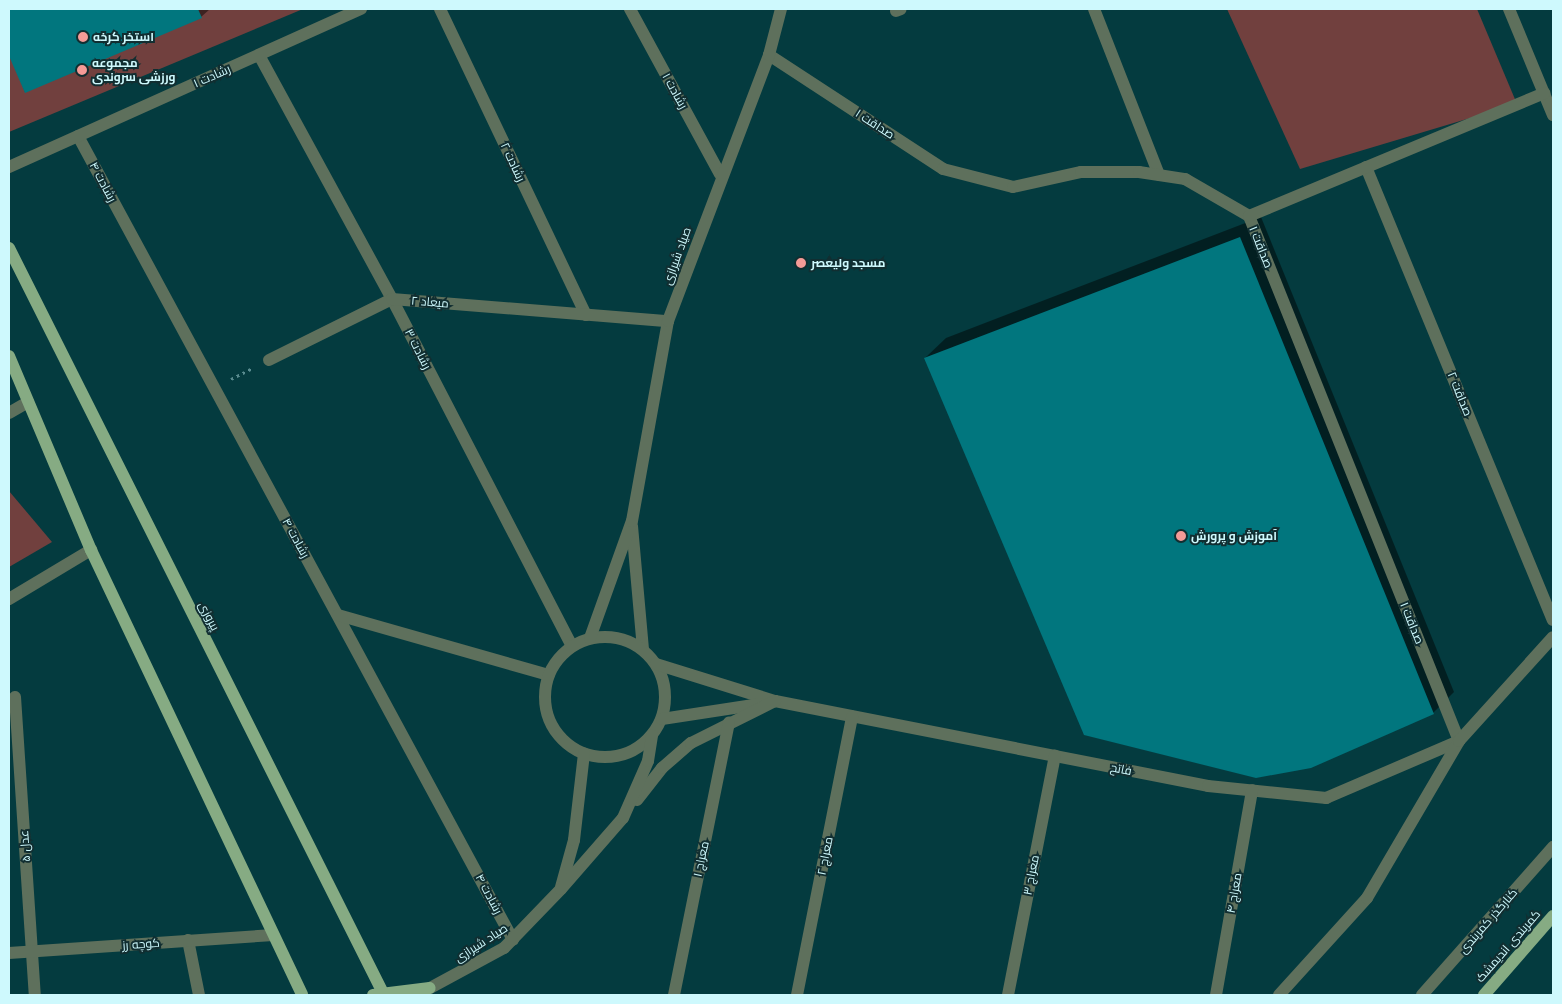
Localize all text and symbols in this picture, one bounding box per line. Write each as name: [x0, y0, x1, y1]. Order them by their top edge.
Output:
place label: استخر کرخه: [93, 30, 154, 44]
marker: استخر کرخه: [77, 31, 89, 43]
place label: مجموعه ورزشی سروندی: [92, 56, 176, 84]
street label: رشادت ۱: [191, 61, 233, 91]
marker: مجموعه ورزشی سروندی: [76, 64, 88, 76]
street label: رشادت ۱: [659, 70, 691, 112]
street label: صداقت ۱: [853, 106, 897, 142]
street label: رشادت ۲: [498, 140, 528, 184]
street label: رشادت ۴: [86, 160, 120, 204]
street label: صداقت ۱: [1246, 224, 1276, 270]
street label: صیاد شیرازی: [660, 225, 694, 287]
place label: مسجد ولیعصر: [811, 256, 885, 270]
marker: مسجد ولیعصر: [795, 257, 807, 269]
street label: میعاد ۲: [410, 293, 450, 311]
street label: رشادت ۳: [402, 326, 434, 372]
street label: صداقت ۲: [1445, 370, 1475, 418]
street label: رشادت ۴: [279, 516, 313, 560]
place label: آموزش و پرورش: [1191, 529, 1277, 543]
marker: آموزش و پرورش: [1175, 530, 1187, 542]
street label: پیروزی: [196, 599, 222, 633]
street label: صداقت ۱: [1397, 600, 1427, 646]
street label: فاتح: [1109, 760, 1133, 778]
street label: عدل ۵: [17, 830, 33, 862]
street label: معراج ۲: [814, 836, 836, 876]
street label: معراج ۱: [690, 840, 712, 878]
street label: معراج ۳: [1020, 854, 1042, 896]
street label: رشادت ۴: [472, 872, 506, 916]
street label: معراج ۴: [1223, 872, 1245, 914]
street label: کنارگذر کمربندی: [1456, 885, 1520, 957]
street label: کمربندی اندیمشک: [1473, 907, 1543, 985]
street label: صیاد شیرازی: [452, 921, 510, 965]
street label: کوچه رز: [122, 936, 160, 952]

